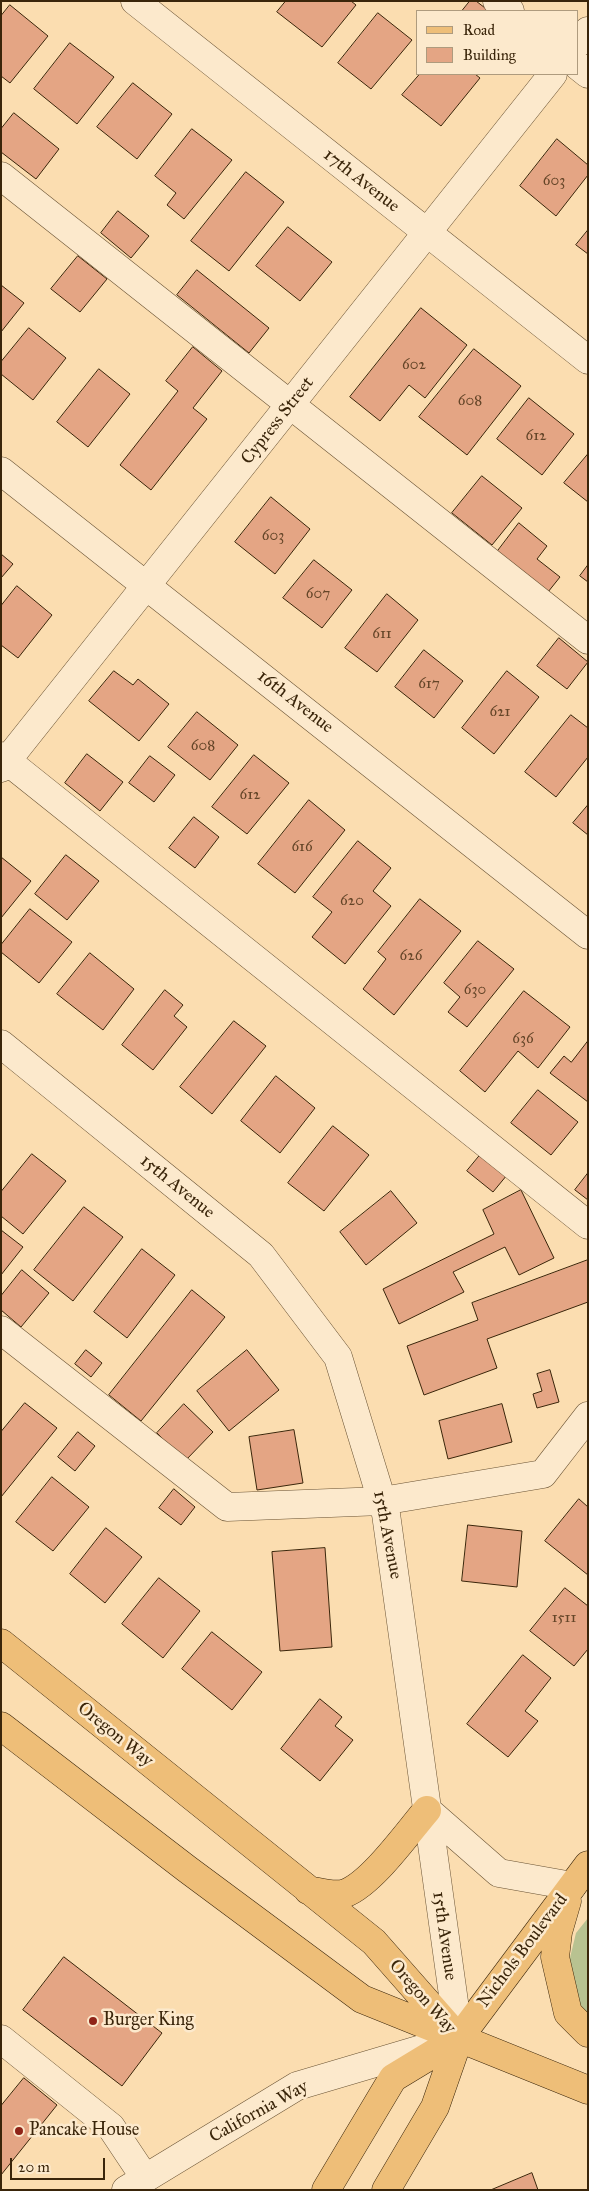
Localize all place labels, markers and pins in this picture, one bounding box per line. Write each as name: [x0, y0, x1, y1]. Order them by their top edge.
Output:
place label: Burger King: [103, 2010, 194, 2032]
marker: Burger King: [87, 2015, 99, 2027]
place label: Pancake House: [29, 2120, 139, 2142]
marker: Pancake House: [13, 2125, 25, 2137]

